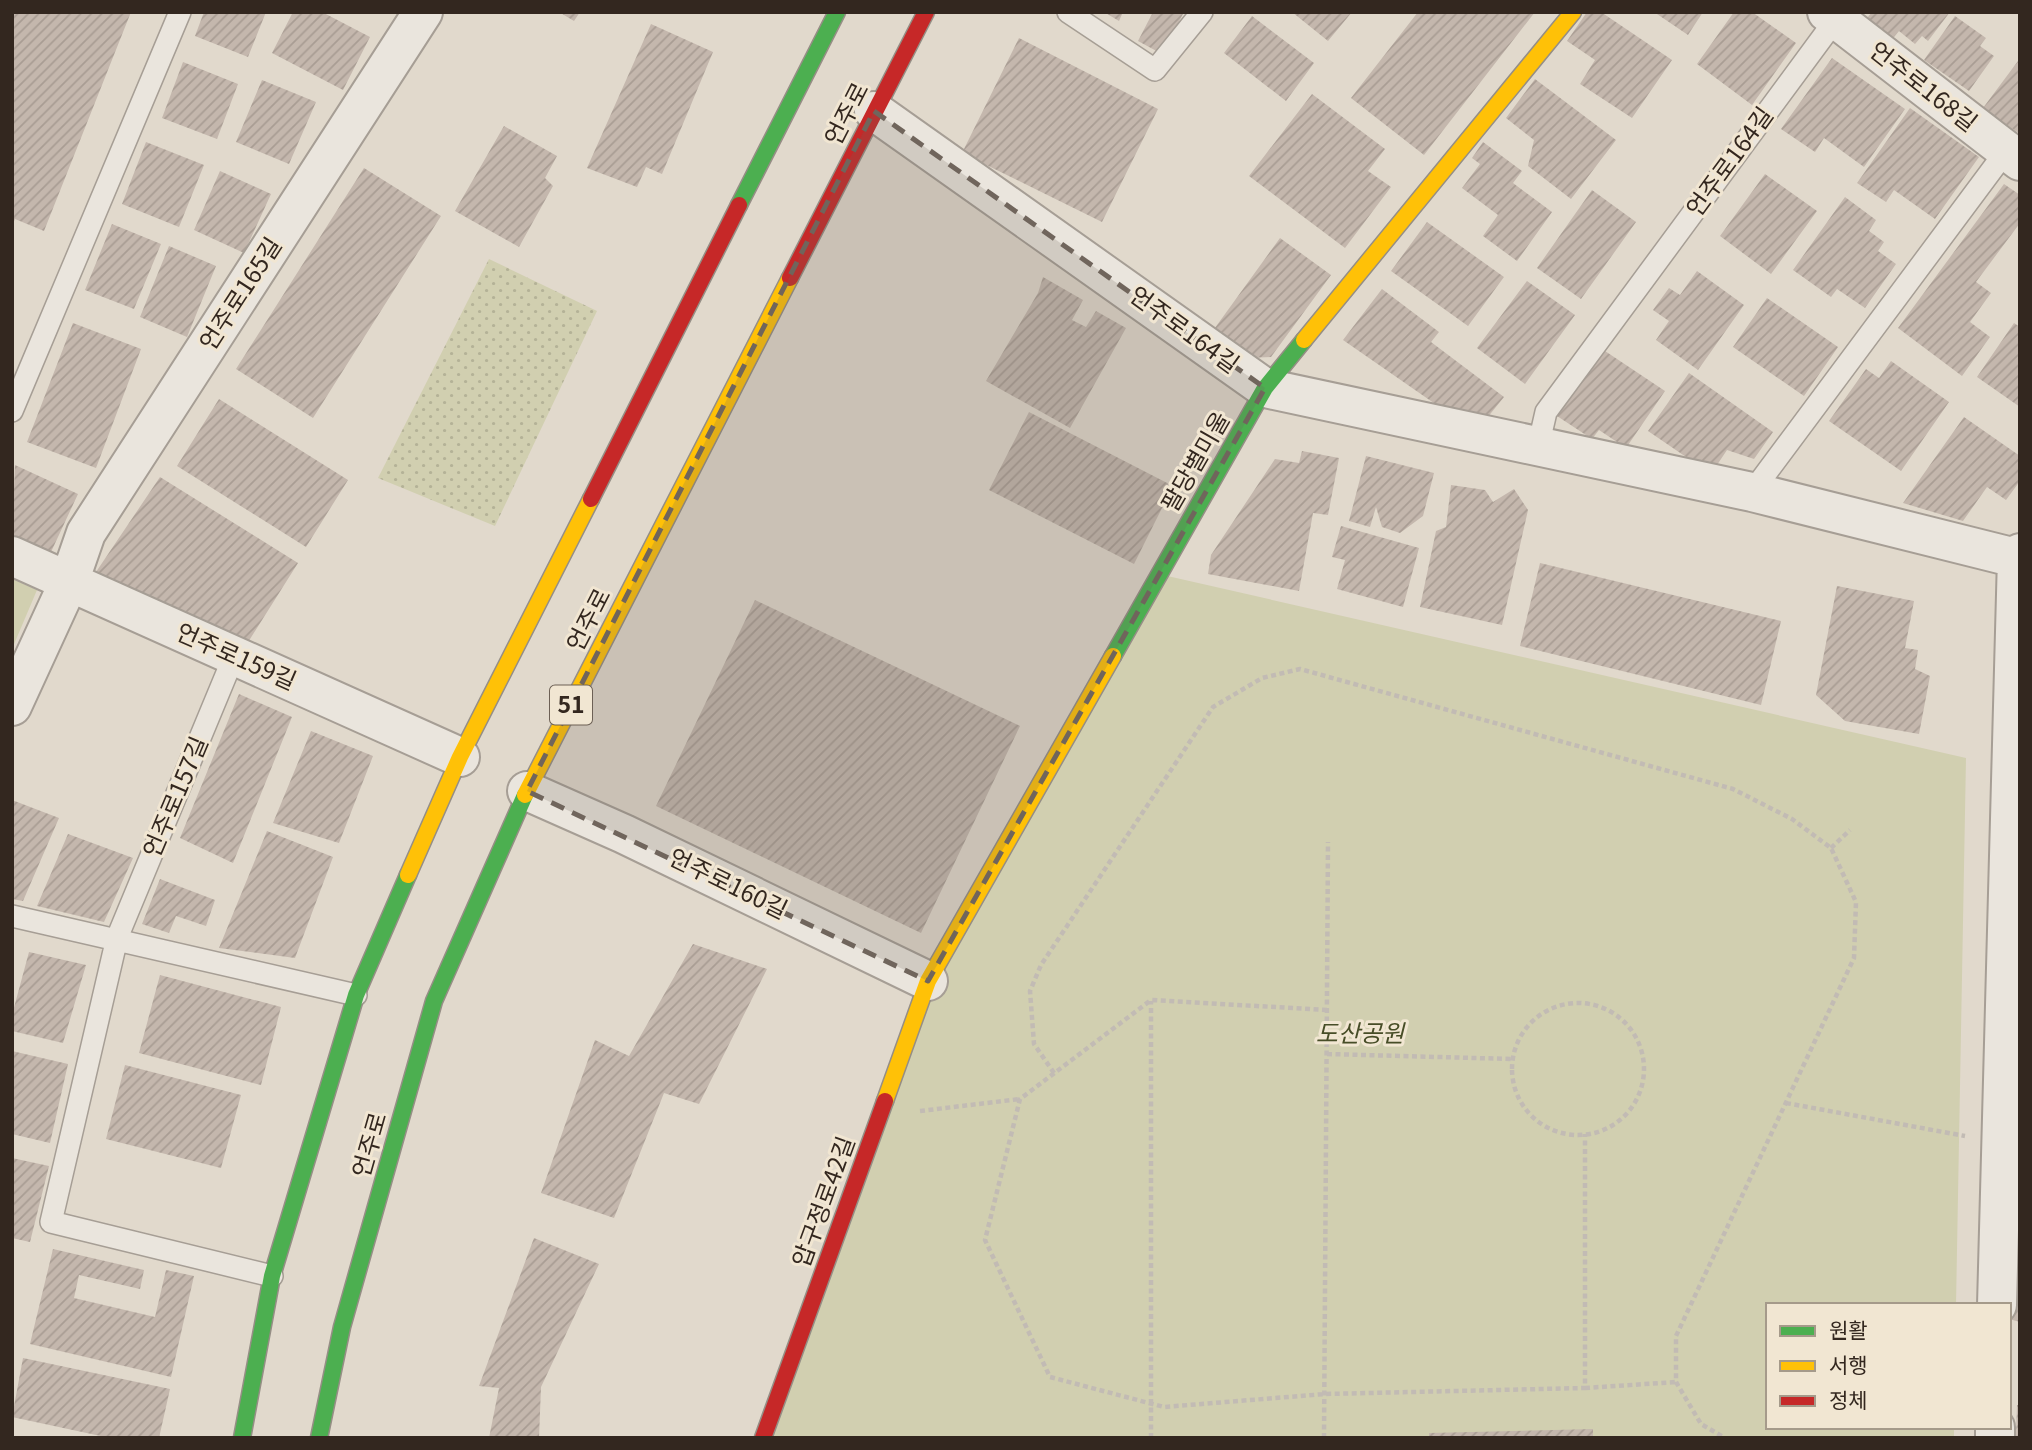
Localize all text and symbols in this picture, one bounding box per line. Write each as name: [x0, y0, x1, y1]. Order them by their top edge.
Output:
street label: 언주로168길: [1863, 32, 1986, 138]
street label: 언주로: [814, 75, 875, 150]
street label: 언주로164길: [1676, 98, 1780, 223]
street label: 언주로165길: [189, 229, 289, 356]
street label: 언주로164길: [1123, 276, 1248, 380]
street label: 팔당별미울: [1151, 404, 1237, 517]
street label: 언주로: [556, 581, 617, 656]
street label: 언주로159길: [171, 613, 303, 697]
road number: 51: [550, 685, 592, 724]
street label: 언주로157길: [133, 730, 215, 862]
street label: 언주로160길: [664, 838, 794, 926]
park label: 도산공원: [1316, 1014, 1406, 1049]
street label: 언주로: [342, 1108, 394, 1181]
street label: 압구정로42길: [782, 1131, 862, 1272]
legend: [1766, 1303, 2011, 1429]
text: 원활: [1829, 1314, 1868, 1344]
text: 서행: [1829, 1349, 1868, 1379]
text: 정체: [1829, 1384, 1868, 1414]

